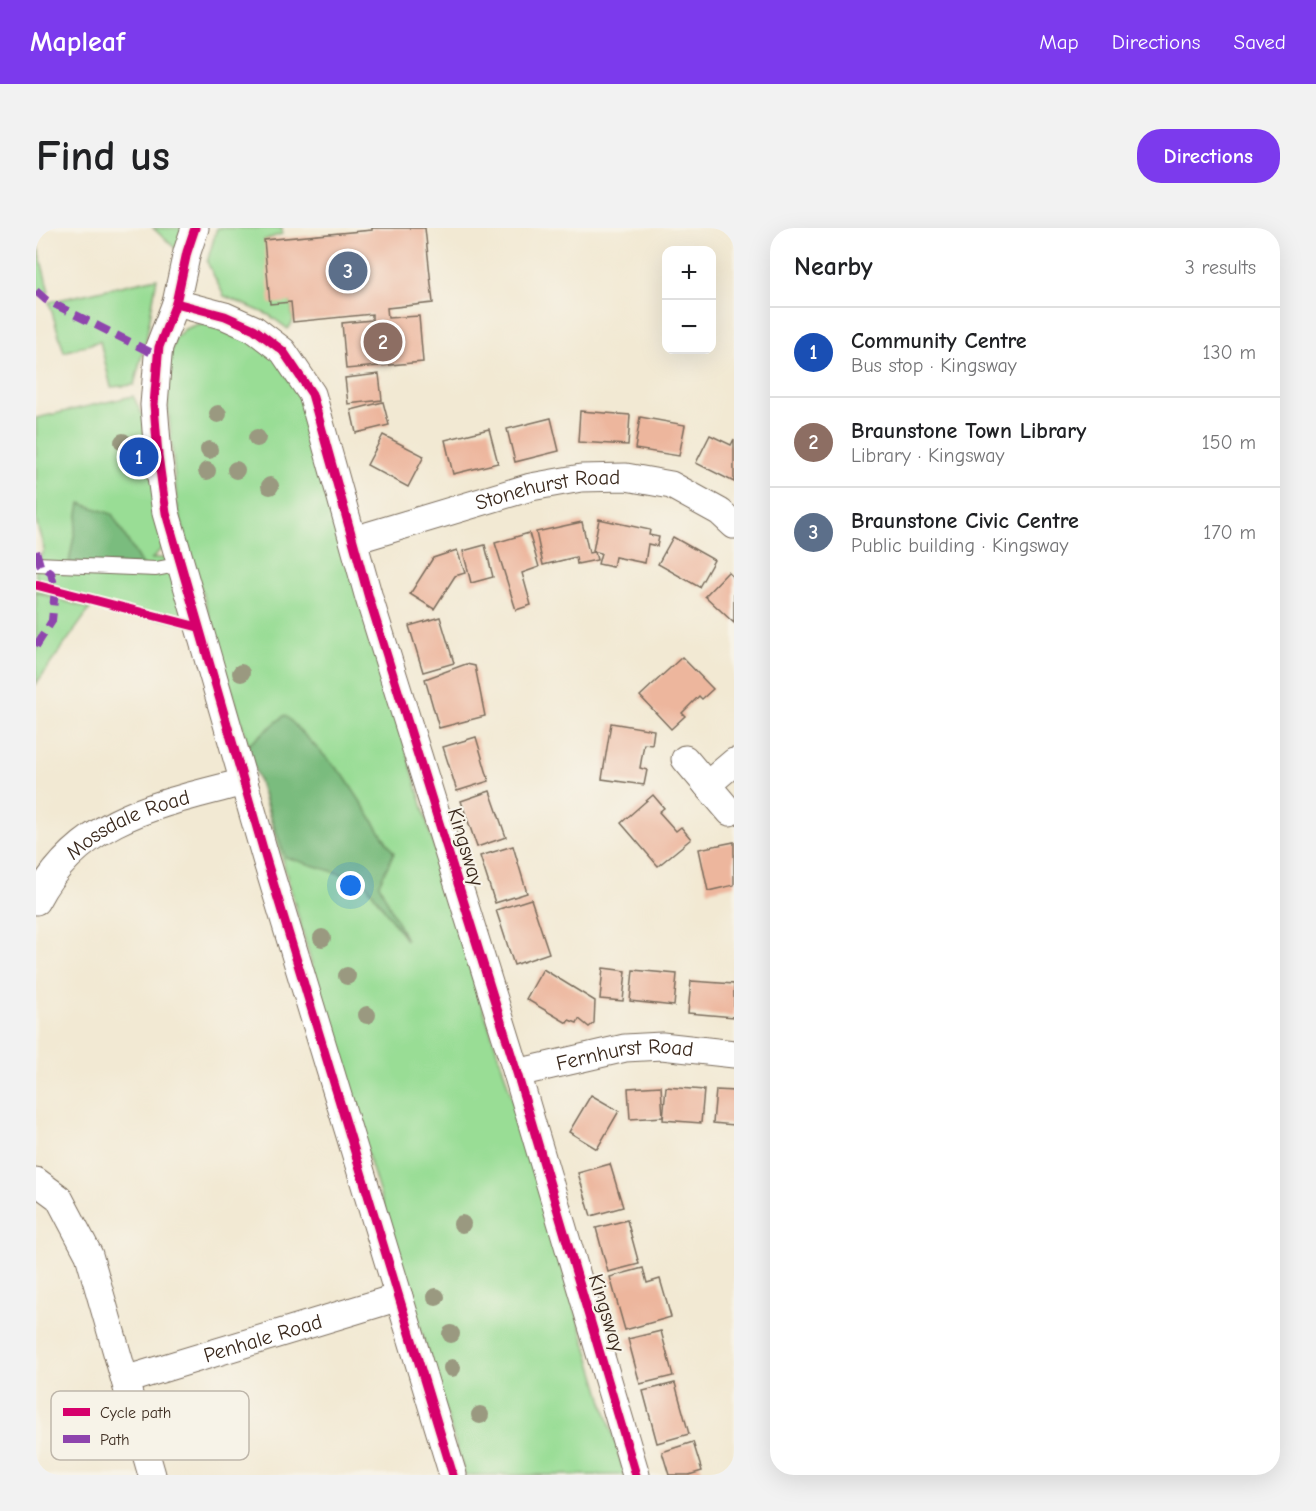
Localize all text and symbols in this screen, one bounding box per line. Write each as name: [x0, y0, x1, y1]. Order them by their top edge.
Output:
text: Mapleaf: [30, 26, 125, 58]
text: Map: [1039, 30, 1079, 54]
text: Directions: [1112, 30, 1201, 54]
text: Saved: [1234, 30, 1286, 54]
button: Directions: [1137, 129, 1280, 183]
text: Find us: [36, 132, 170, 181]
map controls: [662, 246, 716, 354]
button: +: [662, 246, 716, 300]
pin: 3: [328, 248, 368, 294]
text: Nearby: [794, 252, 873, 282]
text: 3 results: [1185, 256, 1256, 279]
button: −: [662, 300, 716, 354]
pin: 2: [364, 320, 402, 364]
text: Community Centre: [851, 328, 1027, 354]
text: 1: [810, 341, 817, 364]
text: 130 m: [1203, 341, 1256, 364]
text: Bus stop · Kingsway: [851, 354, 1017, 377]
text: Braunstone Town Library: [851, 418, 1086, 444]
text: 2: [809, 431, 818, 454]
text: 150 m: [1202, 431, 1256, 454]
pin: 1: [120, 434, 158, 480]
text: Library · Kingsway: [851, 444, 1004, 467]
street label: Stonehurst Road: [472, 465, 621, 515]
text: Braunstone Civic Centre: [851, 508, 1079, 534]
text: 3: [809, 521, 818, 544]
text: 170 m: [1203, 521, 1256, 544]
text: Public building · Kingsway: [851, 534, 1068, 557]
street label: Mossdale Road: [61, 785, 192, 865]
street label: Kingsway: [443, 805, 489, 890]
your location: [336, 871, 365, 900]
street label: Fernhurst Road: [554, 1034, 695, 1076]
street label: Kingsway: [584, 1271, 630, 1356]
street label: Penhale Road: [201, 1309, 325, 1368]
legend: [51, 1391, 249, 1460]
text: Cycle path: [100, 1404, 171, 1422]
text: Path: [100, 1431, 130, 1449]

